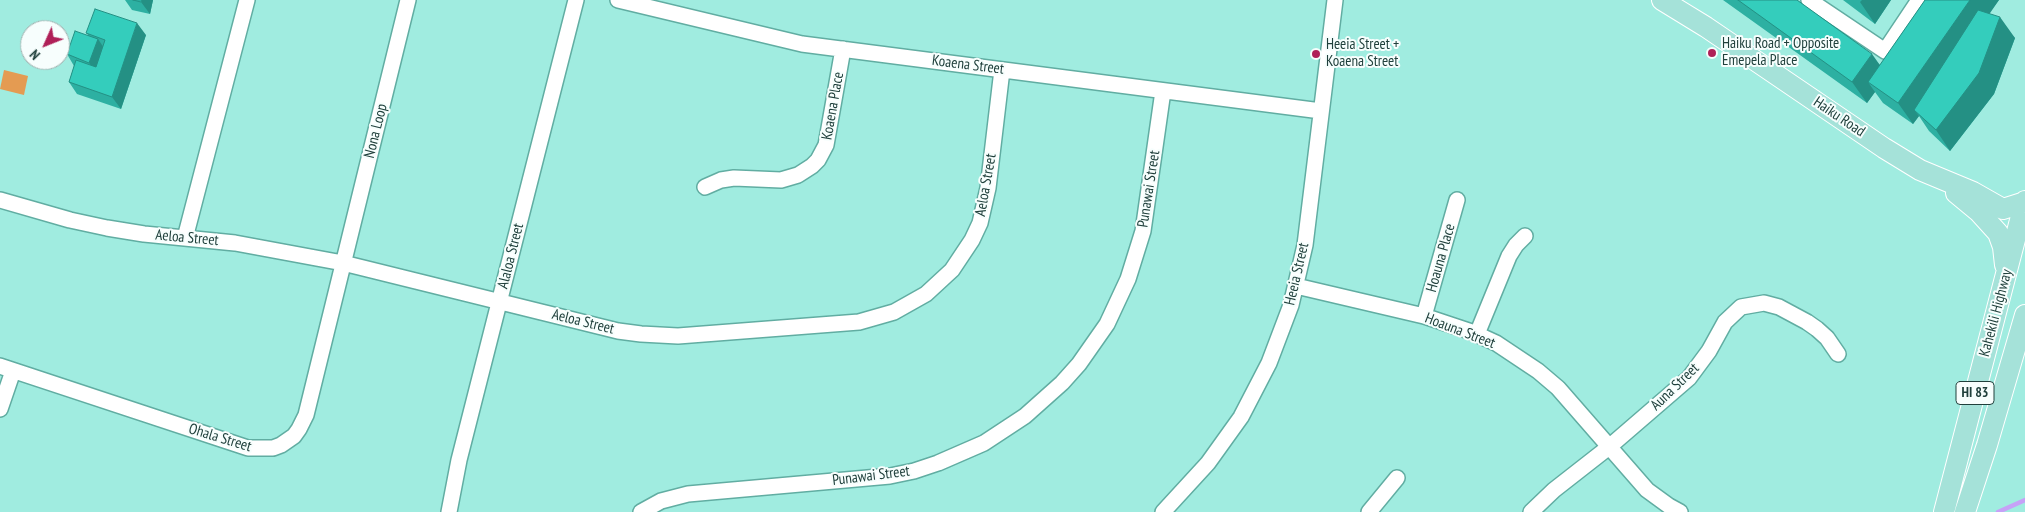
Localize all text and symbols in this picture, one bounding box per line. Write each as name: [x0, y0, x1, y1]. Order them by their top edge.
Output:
north arrow: [20, 20, 70, 70]
place label: Haiku Road + Opposite Emepela Place: [1722, 35, 1839, 70]
place label: Heeia Street + Koaena Street: [1326, 36, 1399, 71]
text: N: [26, 46, 44, 64]
marker: Haiku Road + Opposite Emepela Place: [1706, 47, 1718, 59]
marker: Heeia Street + Koaena Street: [1310, 48, 1322, 60]
street label: Koaena Street: [931, 52, 1005, 78]
street label: Koaena Place: [818, 71, 848, 141]
street label: Haiku Road: [1810, 93, 1868, 141]
street label: Nona Loop: [361, 102, 391, 160]
street label: Punawai Street: [1134, 149, 1164, 229]
street label: Aeloa Street: [972, 152, 1000, 218]
street label: Alaloa Street: [494, 221, 528, 291]
street label: Hoauna Place: [1423, 222, 1459, 294]
street label: Aeloa Street: [155, 226, 219, 250]
street label: Heeia Street: [1281, 241, 1313, 307]
street label: Kahekili Highway: [1976, 267, 2016, 359]
street label: Aeloa Street: [550, 306, 616, 338]
street label: Hoauna Street: [1422, 309, 1498, 353]
street label: Auna Street: [1647, 360, 1703, 414]
road number: HI 83: [1956, 382, 1994, 404]
street label: Ohala Street: [186, 420, 254, 456]
street label: Punawai Street: [831, 462, 911, 490]

